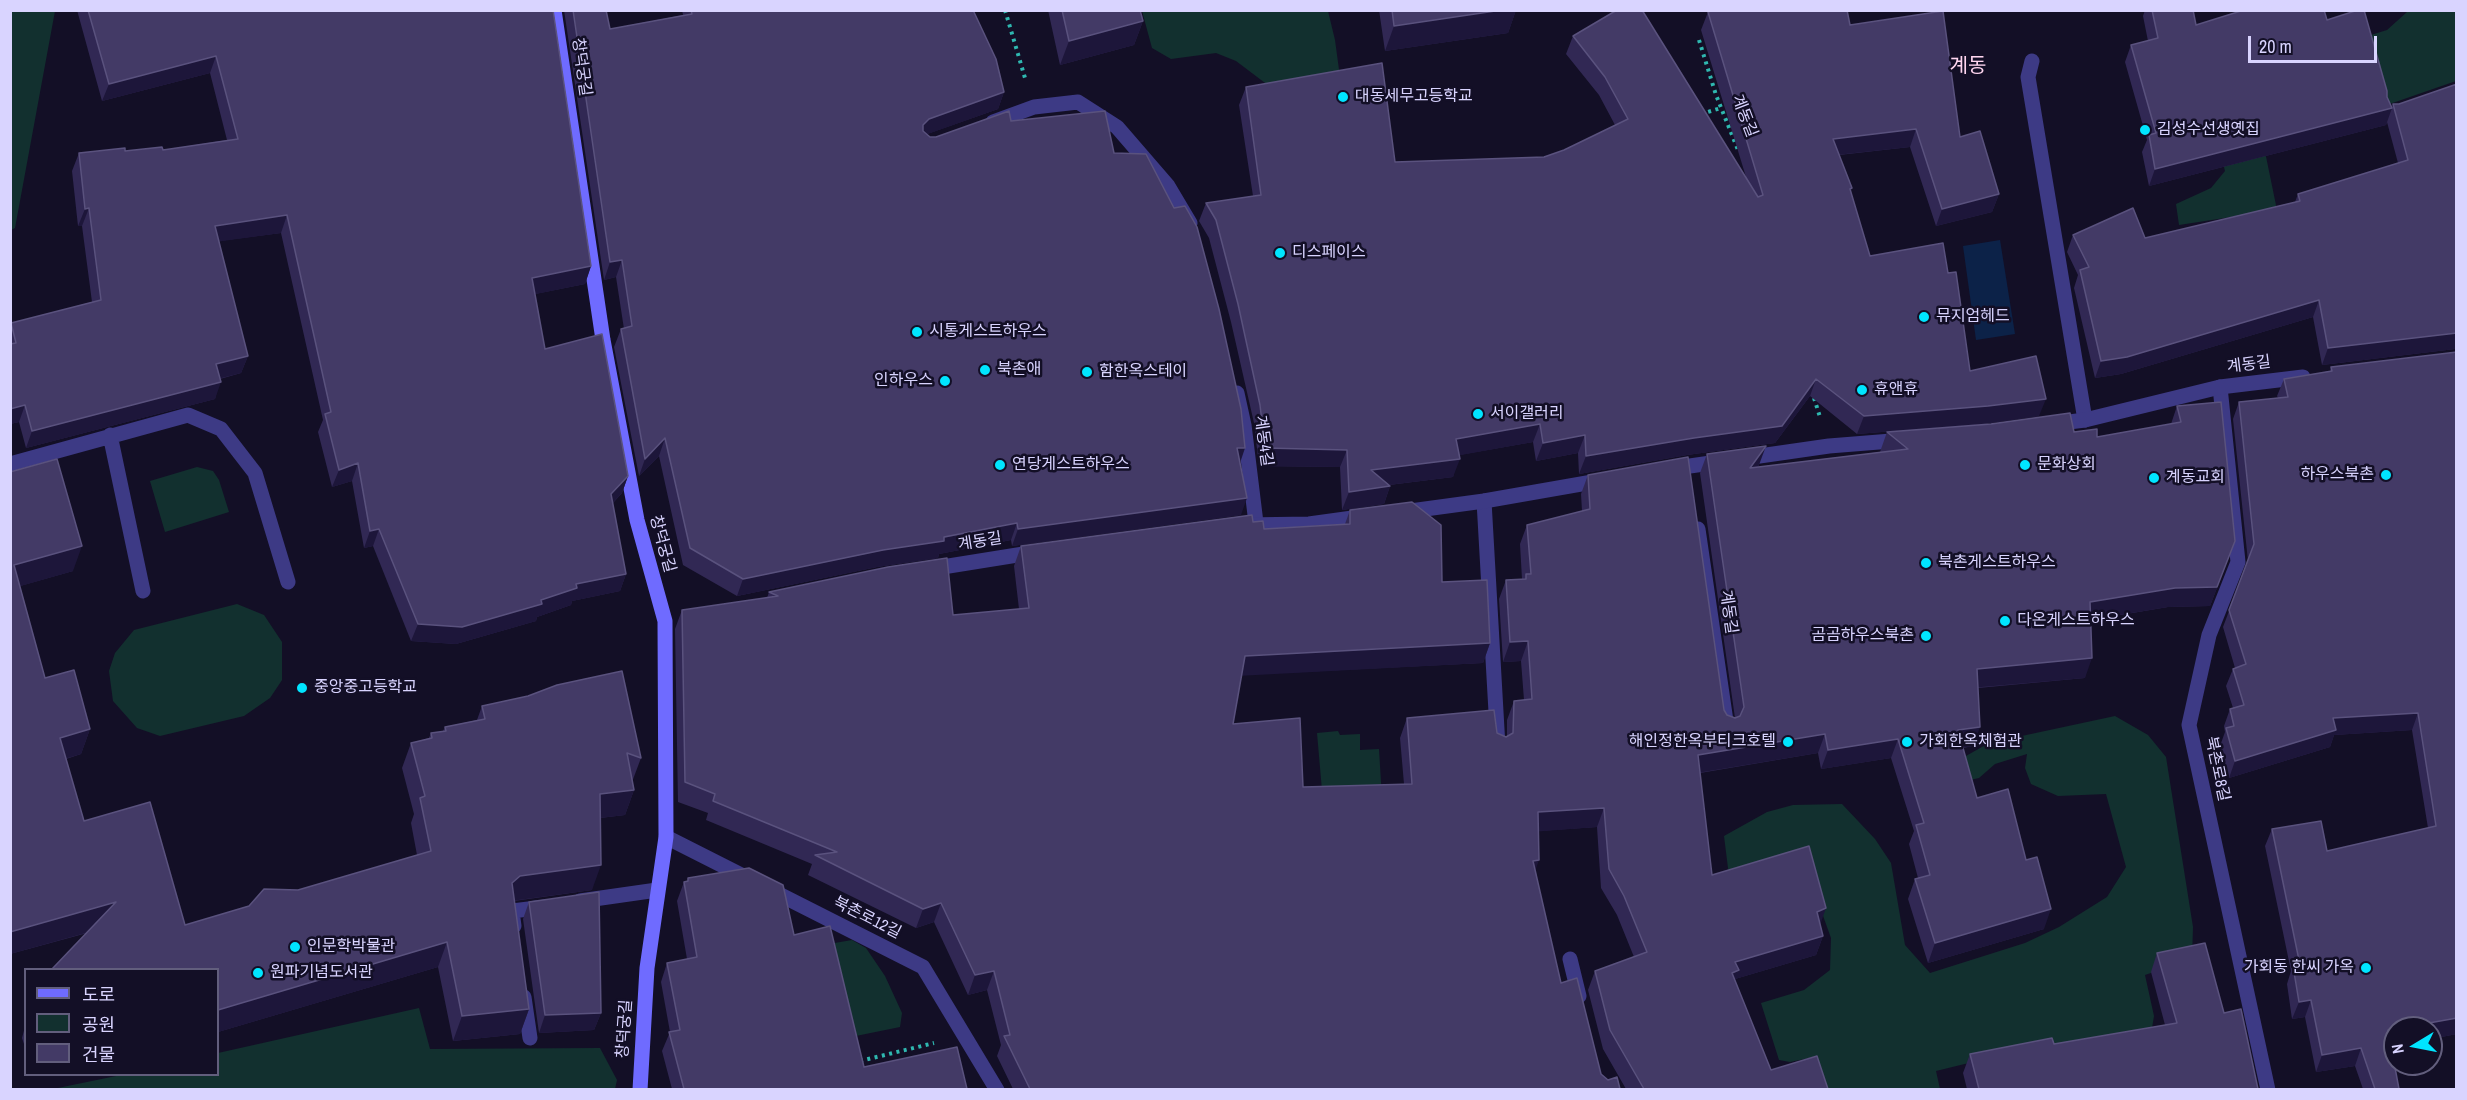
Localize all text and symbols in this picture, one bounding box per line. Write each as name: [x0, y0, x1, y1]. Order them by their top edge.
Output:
scale bar: [2251, 24, 2380, 62]
text: 20 m: [2259, 34, 2292, 59]
street label: 창덕궁길: [567, 37, 595, 97]
district label: 계동: [1950, 55, 1986, 79]
place label: 대동세무고등학교: [1355, 87, 1473, 107]
marker: 대동세무고등학교: [1336, 90, 1350, 104]
street label: 계동길: [1727, 92, 1761, 140]
place label: 김성수선생옛집: [2157, 120, 2260, 140]
marker: 김성수선생옛집: [2138, 123, 2152, 137]
place label: 디스페이스: [1292, 243, 1366, 263]
marker: 디스페이스: [1273, 246, 1287, 260]
place label: 뮤지엄헤드: [1936, 307, 2010, 327]
marker: 뮤지엄헤드: [1917, 310, 1931, 324]
place label: 시통게스트하우스: [929, 322, 1047, 342]
marker: 시통게스트하우스: [910, 325, 924, 339]
street label: 계동길: [2226, 353, 2272, 377]
place label: 북촌애: [997, 360, 1041, 380]
place label: 함한옥스테이: [1099, 362, 1187, 382]
marker: 북촌애: [978, 363, 992, 377]
marker: 함한옥스테이: [1080, 365, 1094, 379]
place label: 인하우스: [874, 371, 933, 391]
marker: 인하우스: [938, 374, 952, 388]
place label: 휴앤휴: [1874, 380, 1918, 400]
marker: 휴앤휴: [1855, 383, 1869, 397]
place label: 서이갤러리: [1490, 404, 1564, 424]
marker: 서이갤러리: [1471, 407, 1485, 421]
street label: 계동4길: [1250, 414, 1276, 468]
place label: 연당게스트하우스: [1012, 455, 1130, 475]
place label: 문화상회: [2037, 455, 2096, 475]
marker: 연당게스트하우스: [993, 458, 1007, 472]
marker: 문화상회: [2018, 458, 2032, 472]
place label: 하우스북촌: [2300, 465, 2374, 485]
place label: 계동교회: [2166, 468, 2225, 488]
marker: 하우스북촌: [2379, 468, 2393, 482]
marker: 계동교회: [2147, 471, 2161, 485]
street label: 창덕궁길: [645, 513, 679, 575]
street label: 계동길: [957, 529, 1003, 555]
place label: 북촌게스트하우스: [1938, 553, 2056, 573]
marker: 북촌게스트하우스: [1919, 556, 1933, 570]
street label: 계동길: [1715, 589, 1741, 635]
place label: 다온게스트하우스: [2017, 611, 2135, 631]
marker: 다온게스트하우스: [1998, 614, 2012, 628]
place label: 곰곰하우스북촌: [1811, 626, 1914, 646]
marker: 곰곰하우스북촌: [1919, 629, 1933, 643]
place label: 중앙중고등학교: [314, 678, 417, 698]
marker: 중앙중고등학교: [295, 681, 309, 695]
place label: 해인정한옥부티크호텔: [1629, 732, 1776, 752]
place label: 가회한옥체험관: [1919, 732, 2022, 752]
marker: 해인정한옥부티크호텔: [1781, 735, 1795, 749]
marker: 가회한옥체험관: [1900, 735, 1914, 749]
street label: 북촌로8길: [2201, 735, 2233, 803]
street label: 북촌로12길: [830, 893, 904, 943]
place label: 인문학박물관: [307, 937, 395, 957]
marker: 인문학박물관: [288, 940, 302, 954]
place label: 가회동 한씨 가옥: [2244, 958, 2354, 978]
marker: 가회동 한씨 가옥: [2359, 961, 2373, 975]
place label: 원파기념도서관: [270, 963, 373, 983]
marker: 원파기념도서관: [251, 966, 265, 980]
legend: [24, 968, 219, 1076]
text: 도로: [82, 982, 115, 1007]
street label: 창덕궁길: [613, 999, 637, 1059]
text: 공원: [82, 1012, 115, 1037]
north arrow: [2383, 1016, 2443, 1076]
text: 건물: [82, 1042, 115, 1067]
text: N: [2386, 1042, 2409, 1055]

